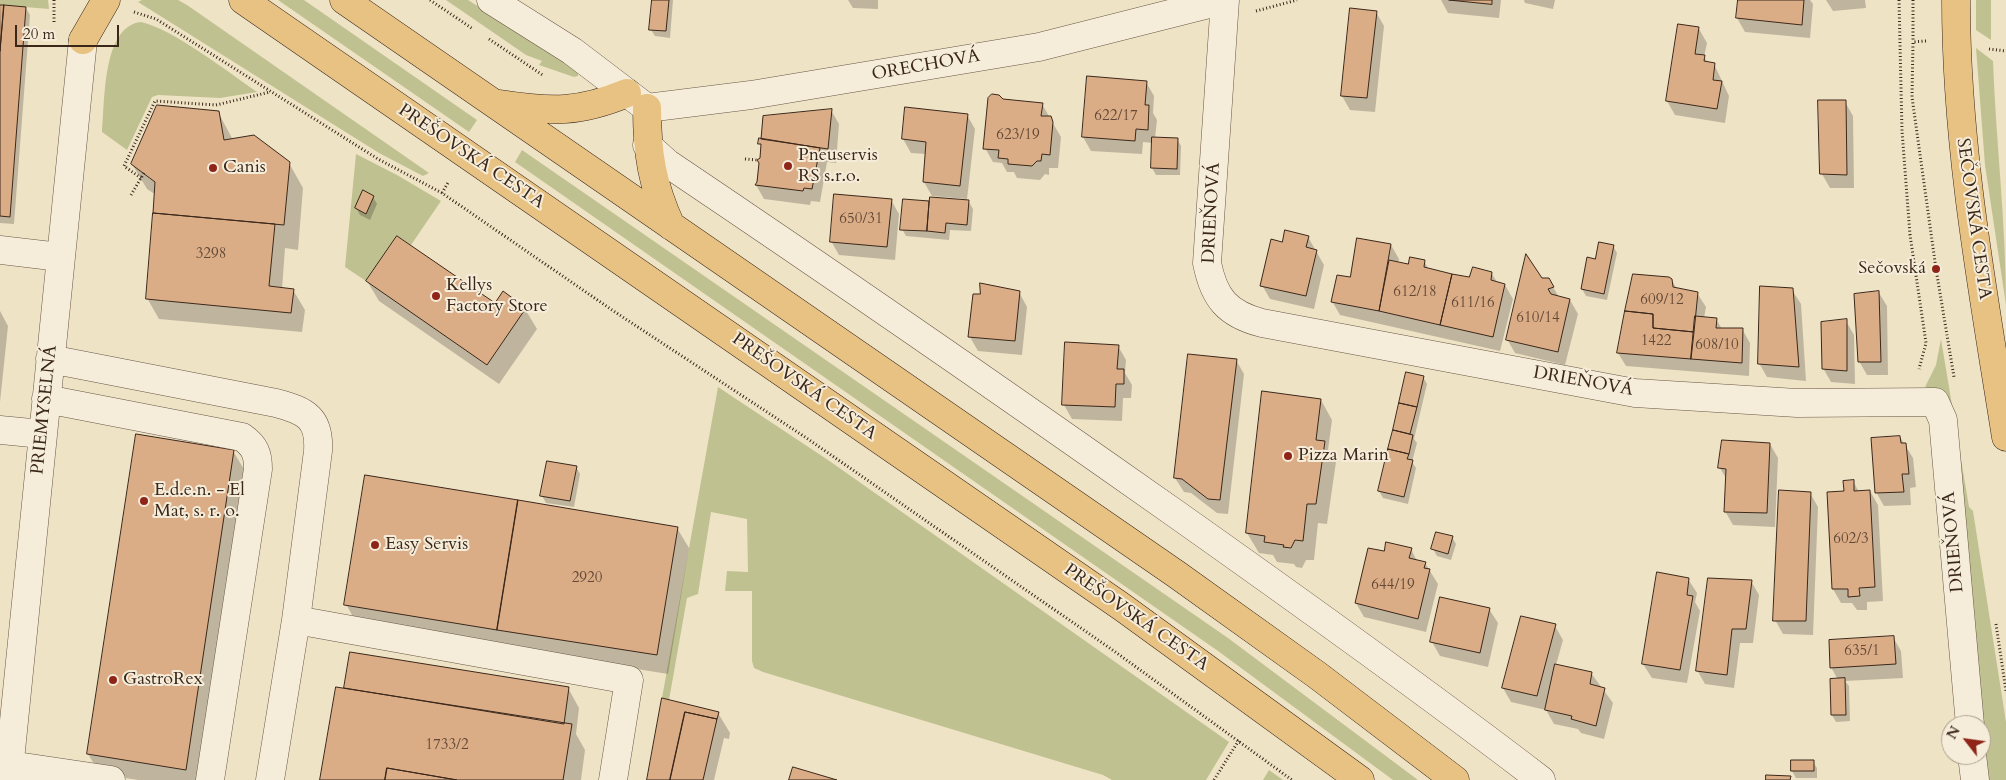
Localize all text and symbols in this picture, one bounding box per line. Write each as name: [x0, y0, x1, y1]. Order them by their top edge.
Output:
scale bar: [18, 15, 121, 47]
text: 20 m: [23, 24, 55, 44]
street label: ORECHOVÁ: [870, 46, 982, 86]
street label: PREŠOVSKÁ CESTA: [394, 100, 548, 214]
house number: 622/17: [1094, 108, 1138, 126]
house number: 623/19: [996, 127, 1040, 145]
street label: SEČOVSKÁ CESTA: [1951, 137, 1995, 301]
place label: Pneuservis RS s.r.o.: [798, 145, 878, 188]
place label: Canis: [223, 157, 266, 179]
marker: Pneuservis RS s.r.o.: [782, 160, 794, 172]
marker: Canis: [207, 162, 219, 174]
street label: DRIEŇOVÁ: [1199, 162, 1225, 264]
house number: 650/31: [839, 211, 883, 229]
house number: 3298: [196, 246, 226, 264]
place label: Sečovská: [1858, 258, 1926, 280]
marker: Sečovská: [1930, 263, 1942, 275]
place label: Kellys Factory Store: [446, 275, 548, 318]
house number: 612/18: [1393, 284, 1437, 302]
marker: Kellys Factory Store: [430, 290, 442, 302]
house number: 609/12: [1640, 292, 1684, 310]
house number: 611/16: [1451, 295, 1495, 313]
house number: 610/14: [1516, 310, 1560, 328]
street label: PREŠOVSKÁ CESTA: [727, 329, 881, 445]
house number: 1422: [1641, 333, 1671, 351]
house number: 608/10: [1695, 337, 1739, 355]
street label: PRIEMYSELNÁ: [27, 344, 63, 476]
street label: DRIEŇOVÁ: [1531, 363, 1635, 401]
place label: Pizza Marin: [1298, 445, 1389, 467]
marker: Pizza Marin: [1282, 450, 1294, 462]
place label: E.d.e.n. - El Mat, s. r. o.: [154, 480, 245, 522]
street label: DRIEŇOVÁ: [1939, 491, 1969, 593]
marker: E.d.e.n. - El Mat, s. r. o.: [138, 495, 150, 507]
house number: 602/3: [1833, 531, 1869, 549]
place label: Easy Servis: [385, 534, 468, 556]
marker: Easy Servis: [369, 539, 381, 551]
street label: PREŠOVSKÁ CESTA: [1059, 560, 1213, 676]
house number: 2920: [572, 570, 602, 588]
house number: 644/19: [1371, 577, 1415, 595]
house number: 635/1: [1844, 643, 1880, 661]
place label: GastroRex: [123, 669, 203, 691]
marker: GastroRex: [107, 674, 119, 686]
north arrow: [1941, 715, 1991, 765]
text: N: [1942, 723, 1965, 743]
house number: 1733/2: [425, 737, 469, 755]

